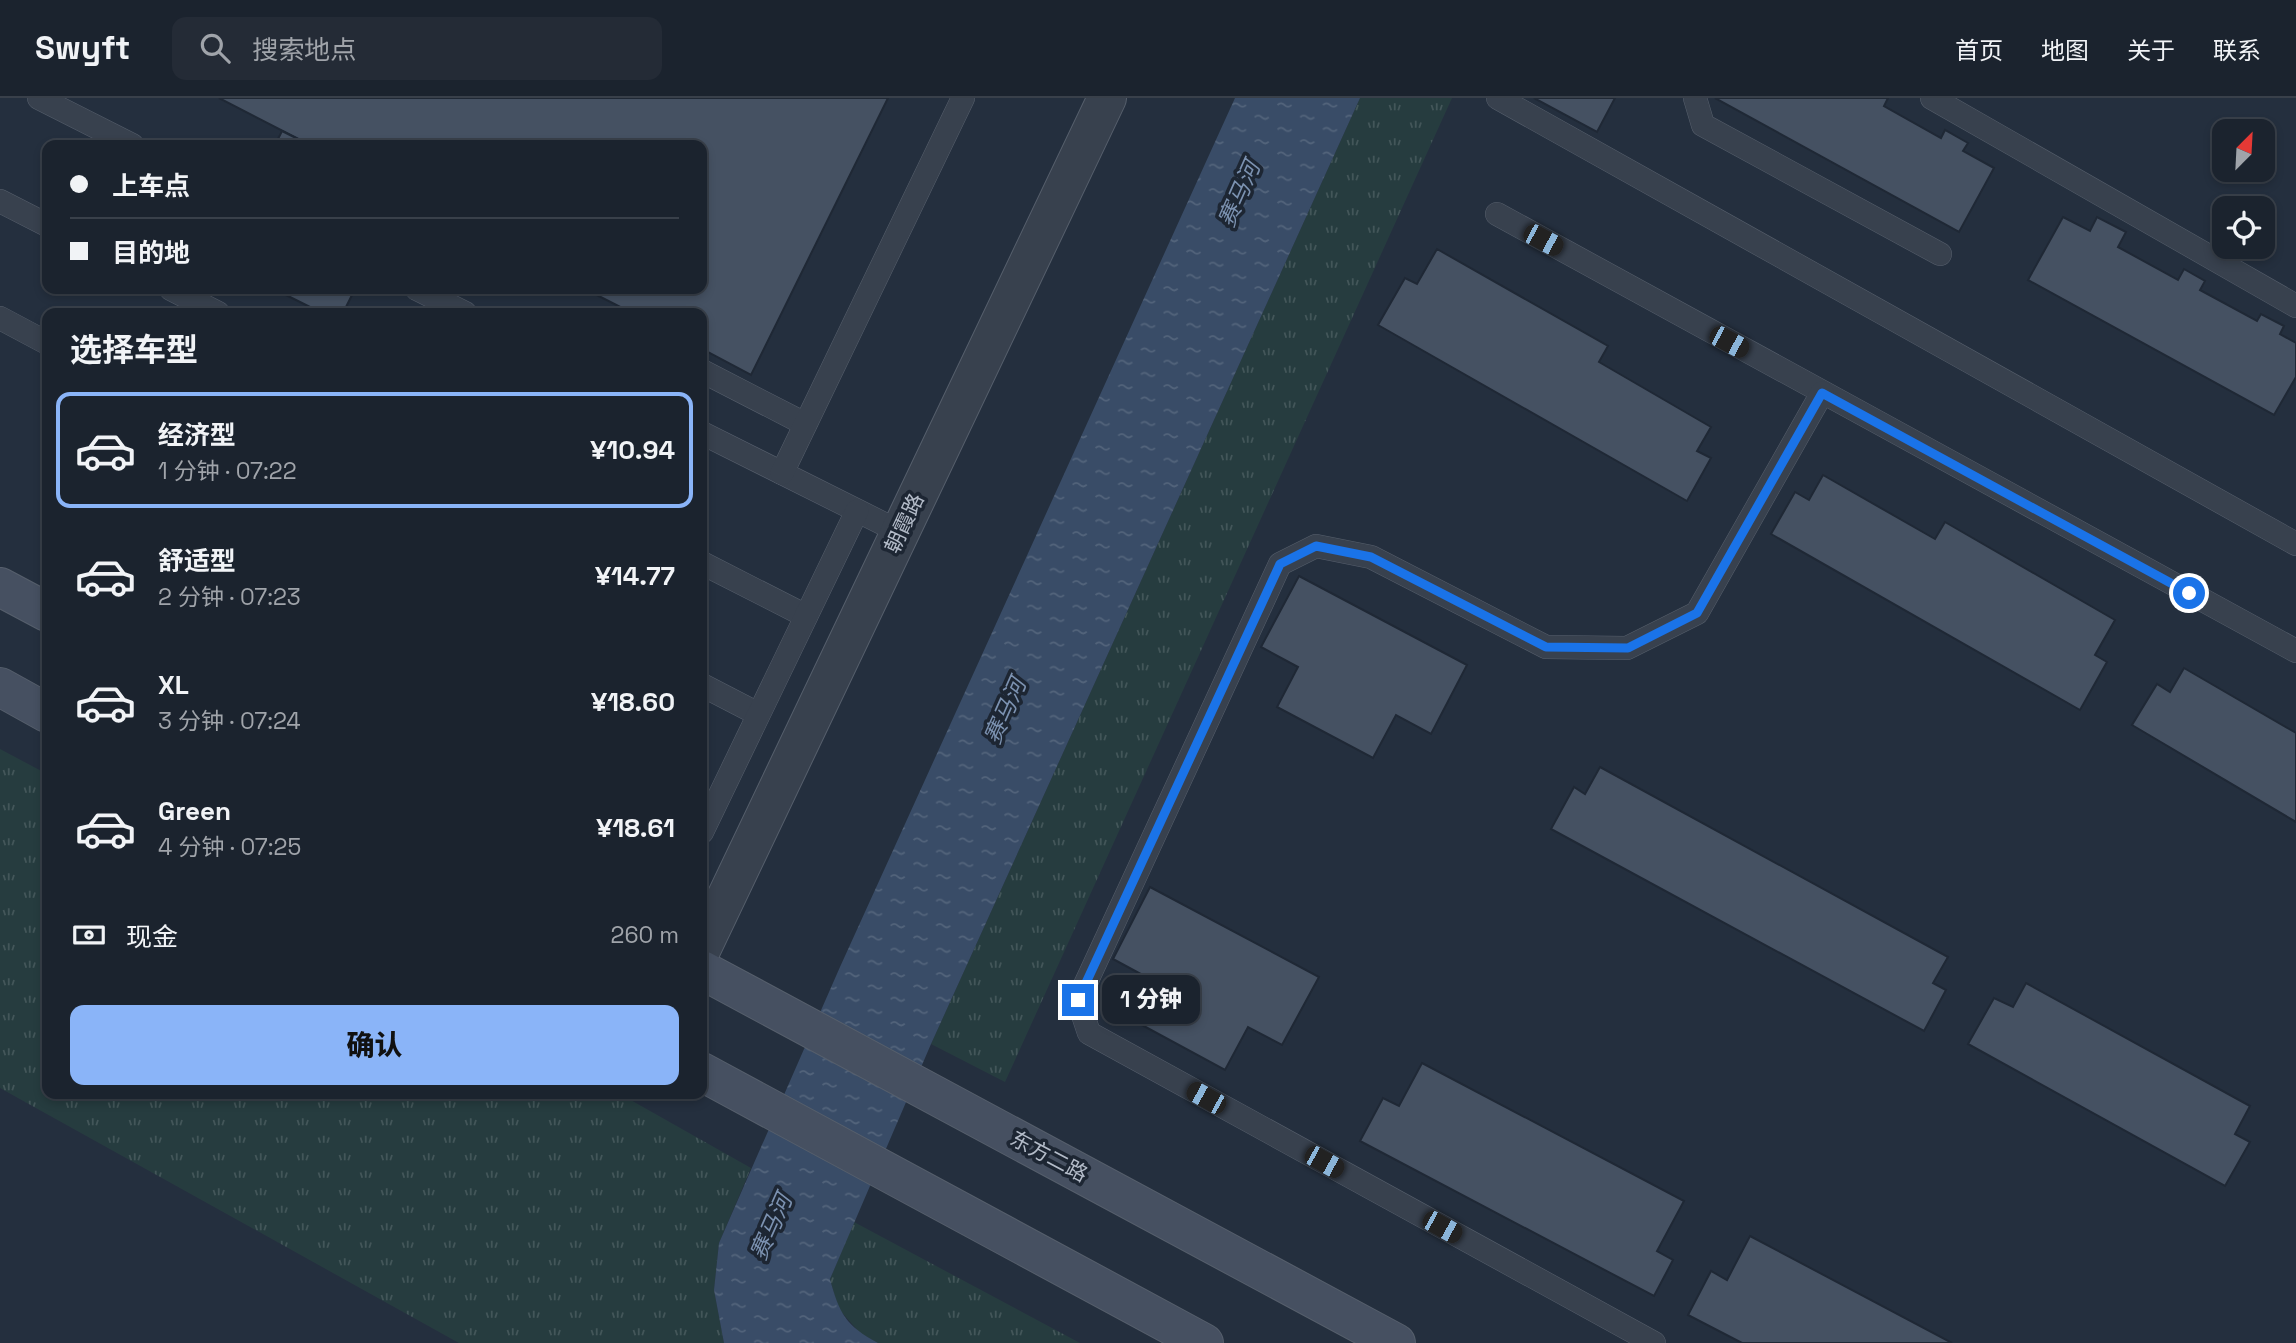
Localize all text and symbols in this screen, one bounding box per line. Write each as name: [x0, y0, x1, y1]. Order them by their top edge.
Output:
search box: [172, 17, 662, 80]
text: Swyft: [35, 27, 130, 69]
icon: search: [196, 29, 234, 67]
text: 搜索地点: [252, 33, 356, 67]
text: 首页: [1955, 35, 2003, 66]
text: 地图: [2041, 35, 2089, 66]
text: 关于: [2127, 35, 2175, 66]
text: 联系: [2213, 35, 2261, 66]
north arrow: [2212, 119, 2275, 182]
map controls: [2212, 119, 2275, 259]
water label: 赛马河: [1211, 153, 1268, 232]
text: 上车点: [112, 169, 190, 203]
button: locate: [2212, 196, 2275, 259]
car: [1520, 221, 1567, 259]
text: 目的地: [112, 236, 190, 270]
car: [1706, 323, 1753, 361]
text: 选择车型: [70, 330, 198, 370]
text: 经济型: [158, 418, 236, 452]
icon: car: [74, 419, 137, 482]
text: ¥10.94: [590, 433, 675, 467]
text: 1 分钟 · 07:22: [158, 456, 297, 486]
street label: 朝霞路: [878, 489, 930, 557]
text: 舒适型: [158, 544, 236, 578]
icon: car: [74, 545, 137, 608]
text: ¥14.77: [595, 559, 675, 593]
route start: [2173, 577, 2205, 609]
text: 2 分钟 · 07:23: [158, 582, 301, 612]
text: XL: [158, 668, 189, 702]
water label: 赛马河: [977, 670, 1034, 749]
icon: car: [74, 671, 137, 734]
text: ¥18.60: [591, 685, 675, 719]
text: 3 分钟 · 07:24: [158, 706, 301, 736]
text: Green: [158, 794, 231, 828]
icon: car: [74, 797, 137, 860]
text: ¥18.61: [596, 811, 675, 845]
text: 4 分钟 · 07:25: [158, 832, 301, 862]
icon: cash: [70, 916, 108, 954]
text: 现金: [126, 920, 178, 954]
text: 260 m: [611, 920, 679, 950]
callout: 1 分钟: [1102, 976, 1200, 1024]
route end: [1062, 984, 1094, 1016]
text: 1 分钟: [1120, 984, 1182, 1014]
button: 确认: [70, 1005, 679, 1085]
car: [1183, 1079, 1230, 1117]
street label: 东方二路: [1006, 1124, 1092, 1188]
car: [1301, 1143, 1348, 1181]
water label: 赛马河: [743, 1186, 800, 1265]
car: [1419, 1208, 1466, 1246]

